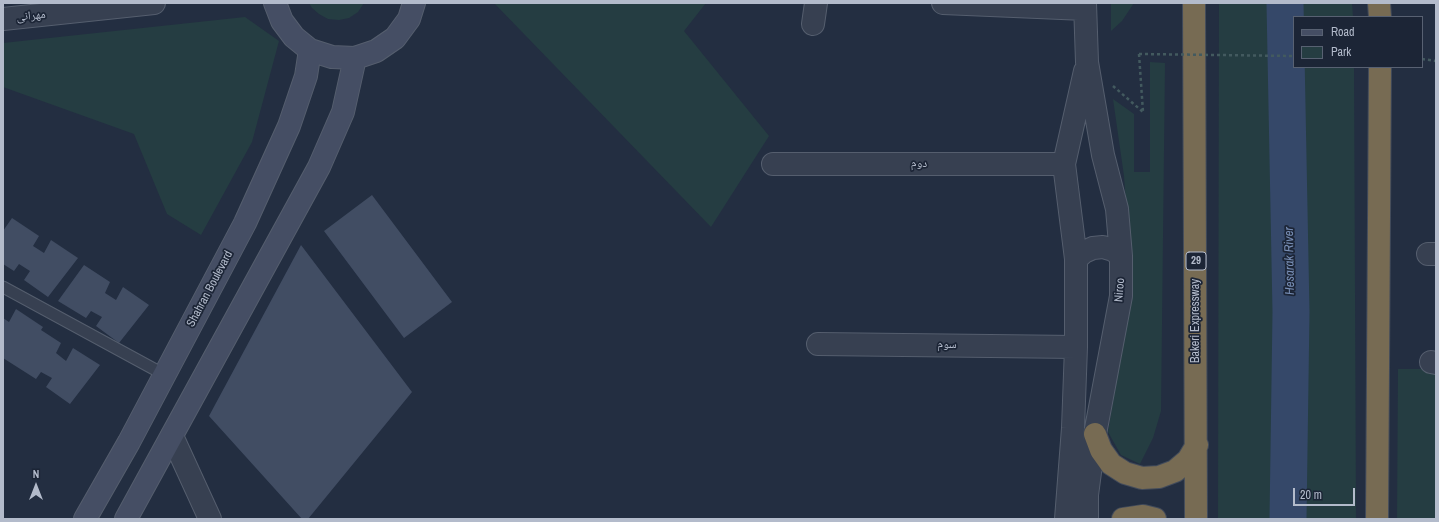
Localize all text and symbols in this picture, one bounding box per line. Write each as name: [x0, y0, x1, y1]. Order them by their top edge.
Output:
street label: مهرانی: [16, 7, 46, 25]
legend: [1293, 16, 1423, 68]
text: Road: [1331, 24, 1355, 40]
text: Park: [1331, 44, 1351, 60]
street label: دوم: [911, 157, 927, 171]
water label: Hesarak River: [1282, 227, 1298, 295]
street label: Shahran Boulevard: [184, 248, 236, 330]
road number: 29: [1186, 252, 1206, 270]
street label: Niroo: [1112, 277, 1128, 303]
street label: Bakeri Expressway: [1189, 279, 1203, 363]
street label: سوم: [937, 338, 957, 352]
north arrow: [16, 466, 56, 506]
text: N: [33, 467, 39, 481]
scale bar: [1295, 480, 1357, 506]
text: 20 m: [1300, 487, 1322, 503]

